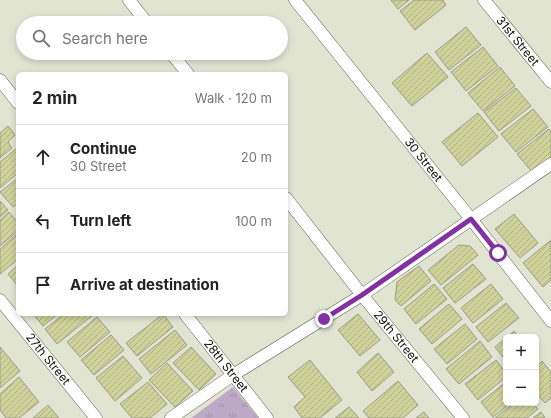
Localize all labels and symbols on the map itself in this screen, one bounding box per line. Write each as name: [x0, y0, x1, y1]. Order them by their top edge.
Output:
street label: 31st Street: [493, 13, 543, 69]
street label: 30 Street: [402, 134, 446, 185]
route start: [489, 244, 507, 262]
street label: 29th Street: [371, 307, 422, 366]
route end: [315, 310, 333, 328]
street label: 27th Street: [23, 330, 74, 388]
street label: 28th Street: [201, 336, 252, 395]

